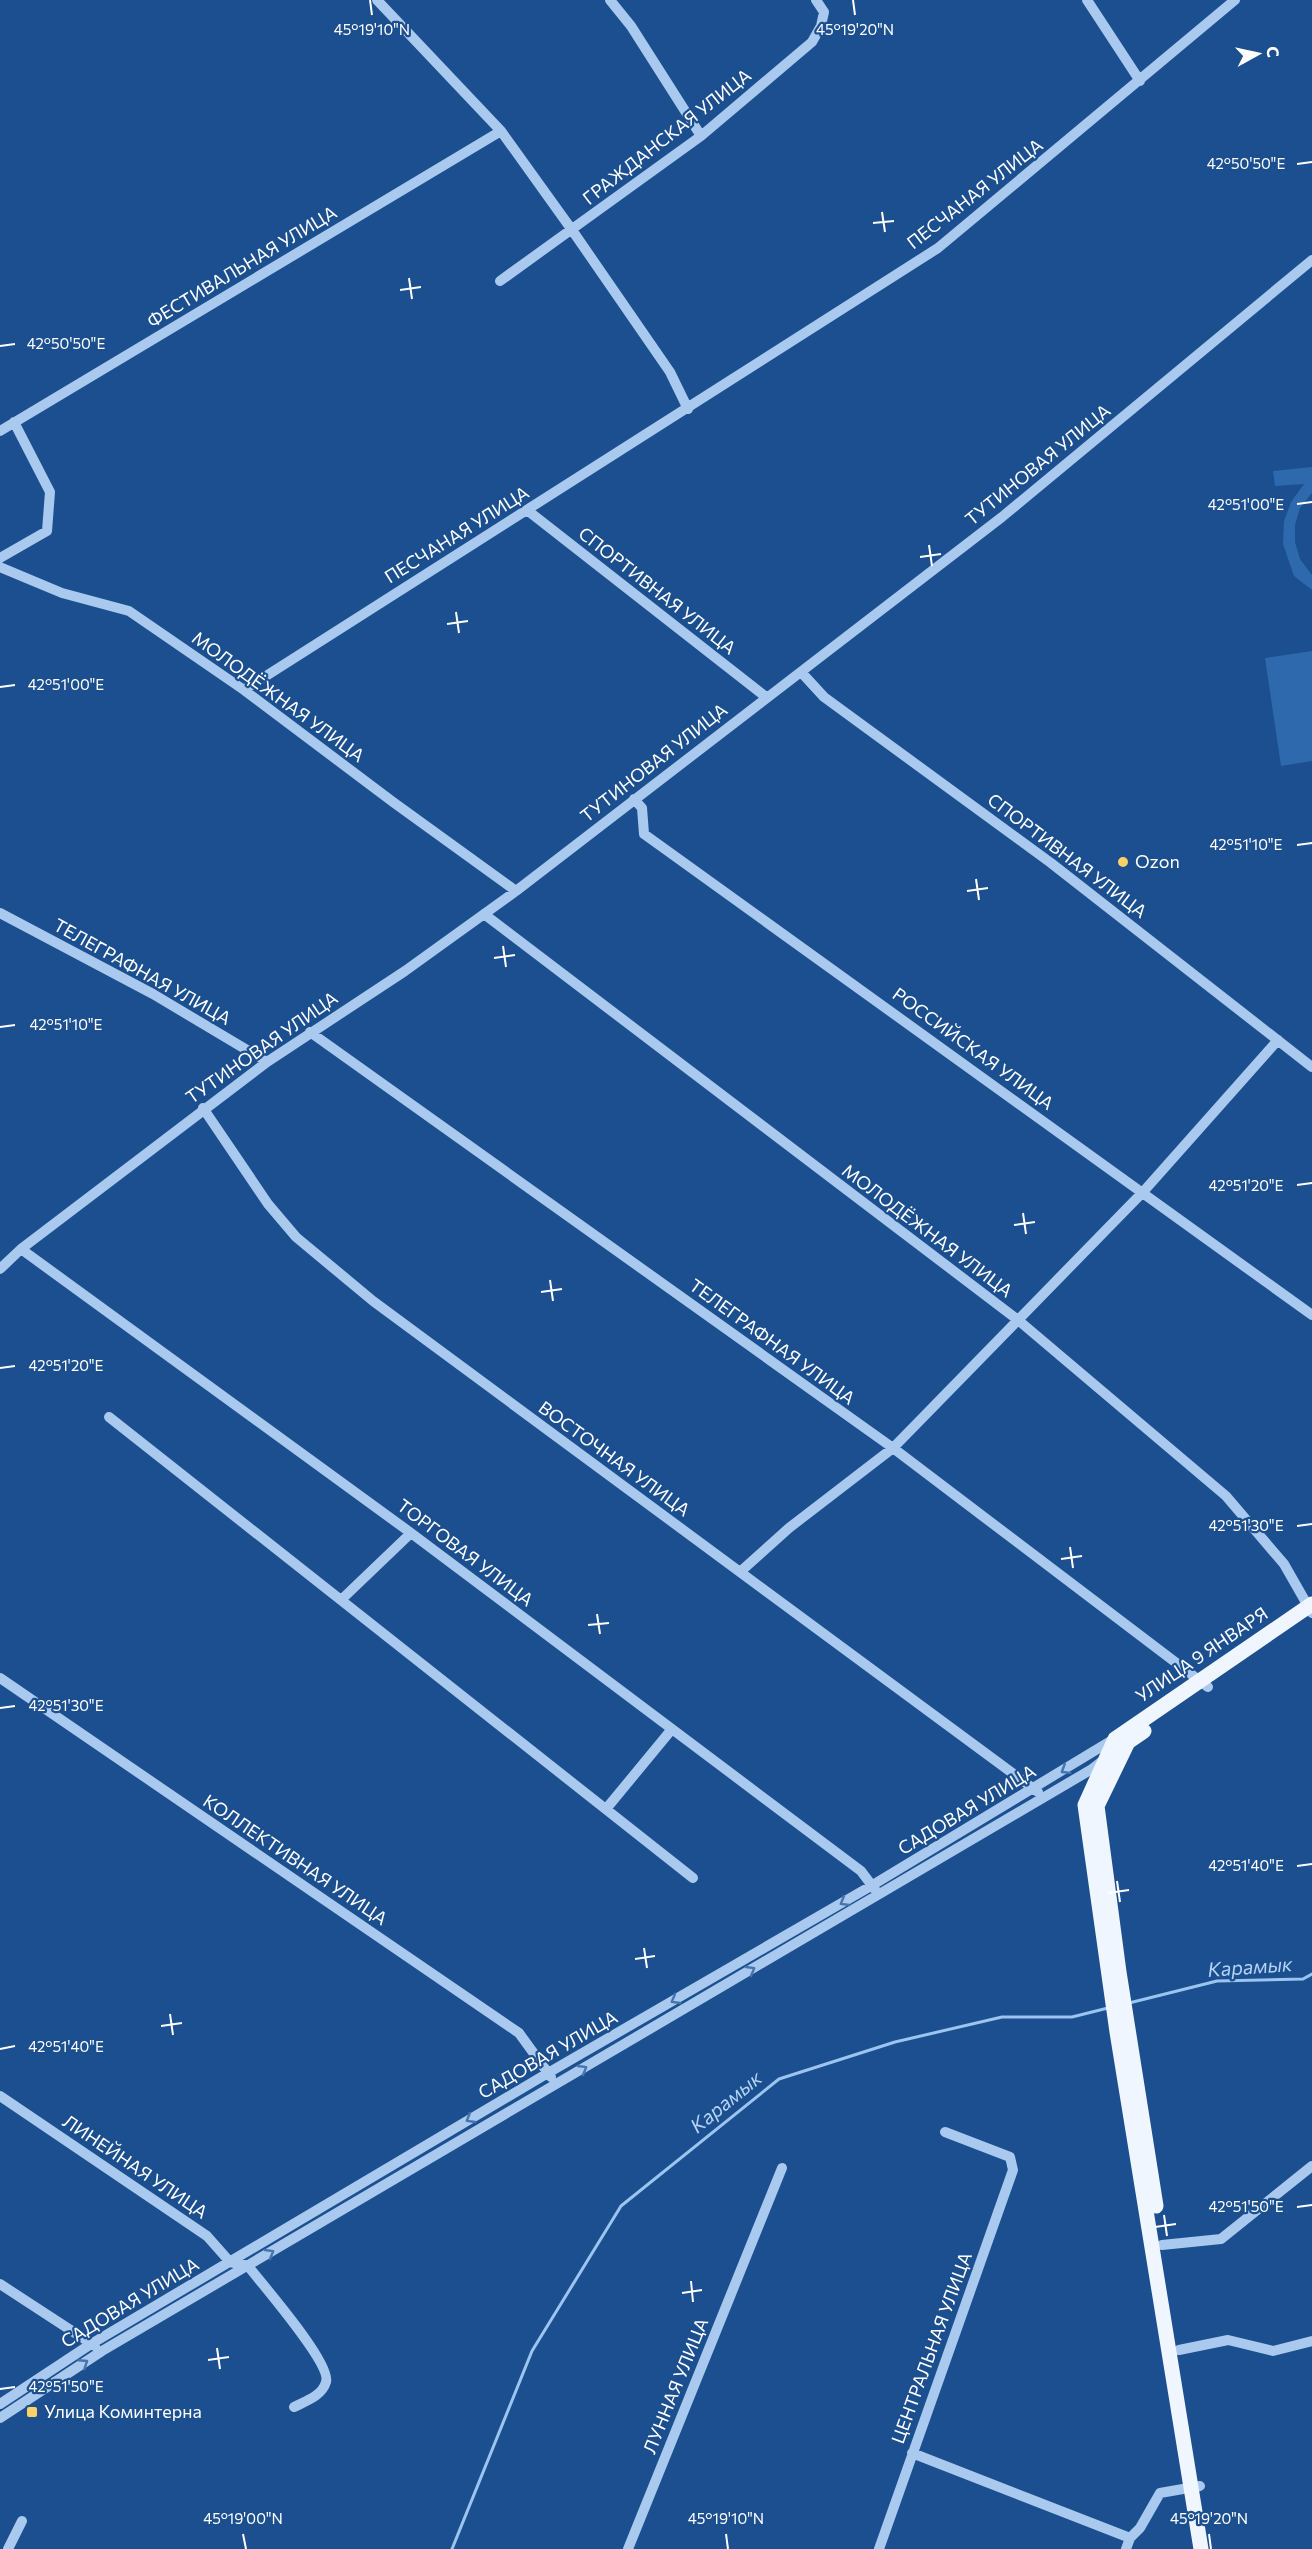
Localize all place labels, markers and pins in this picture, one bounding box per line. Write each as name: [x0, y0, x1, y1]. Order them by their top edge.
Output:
place label: Ozon: [1135, 850, 1180, 872]
marker: Ozon: [1116, 855, 1130, 869]
place label: Улица Коминтерна: [44, 2400, 202, 2422]
marker: Улица Коминтерна: [25, 2405, 39, 2419]

